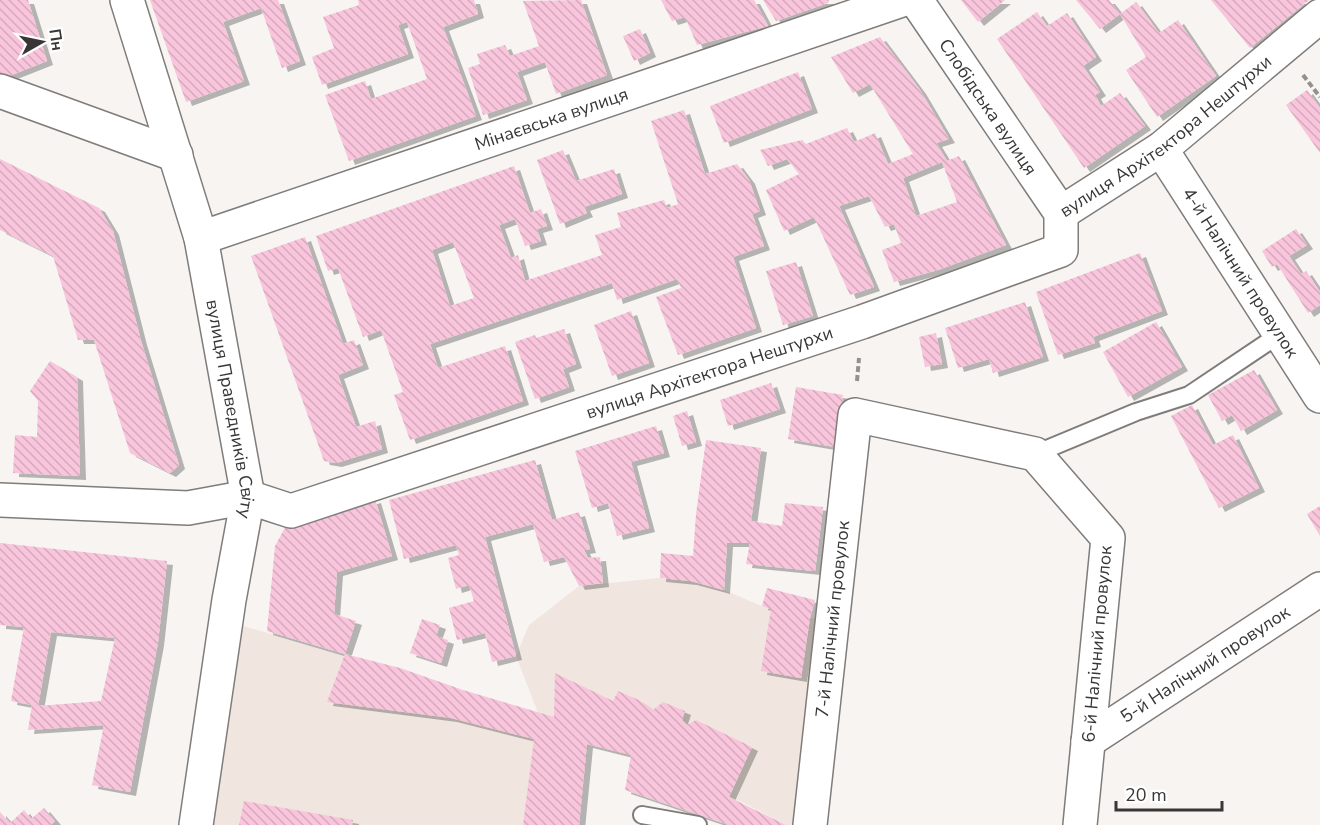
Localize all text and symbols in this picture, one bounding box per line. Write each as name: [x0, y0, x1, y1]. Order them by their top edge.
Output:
north arrow: [12, 12, 72, 72]
text: Пн: [43, 27, 68, 52]
street label: Слобідська вулиця: [933, 34, 1043, 180]
street label: вулиця Архітектора Нештурхи: [1055, 50, 1277, 223]
street label: Мінаєвська вулиця: [471, 82, 631, 156]
street label: 4-й Налічний провулок: [1177, 183, 1305, 363]
street label: вулиця Праведників Світу: [200, 297, 260, 521]
street label: вулиця Архітектора Нештурхи: [583, 320, 836, 425]
street label: 7-й Налічний провулок: [810, 519, 855, 719]
street label: 6-й Налічний провулок: [1076, 544, 1118, 744]
street label: 5-й Налічний провулок: [1116, 600, 1295, 729]
scale bar: [1116, 774, 1222, 812]
text: 20 m: [1125, 783, 1167, 807]

